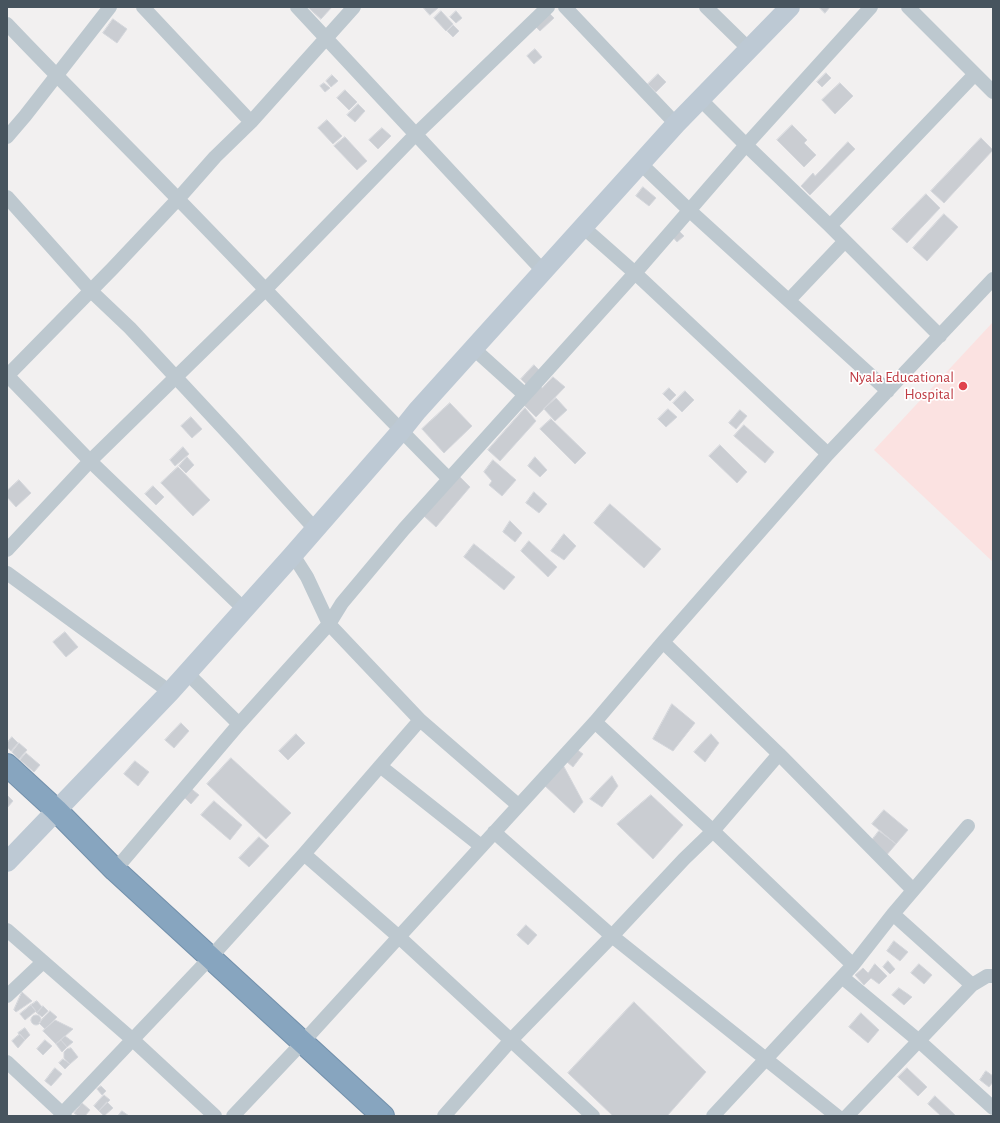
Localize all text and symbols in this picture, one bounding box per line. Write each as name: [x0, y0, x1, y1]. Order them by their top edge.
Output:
place label: Nyala Educational Hospital: [849, 368, 954, 403]
marker: Nyala Educational Hospital: [957, 380, 969, 392]

